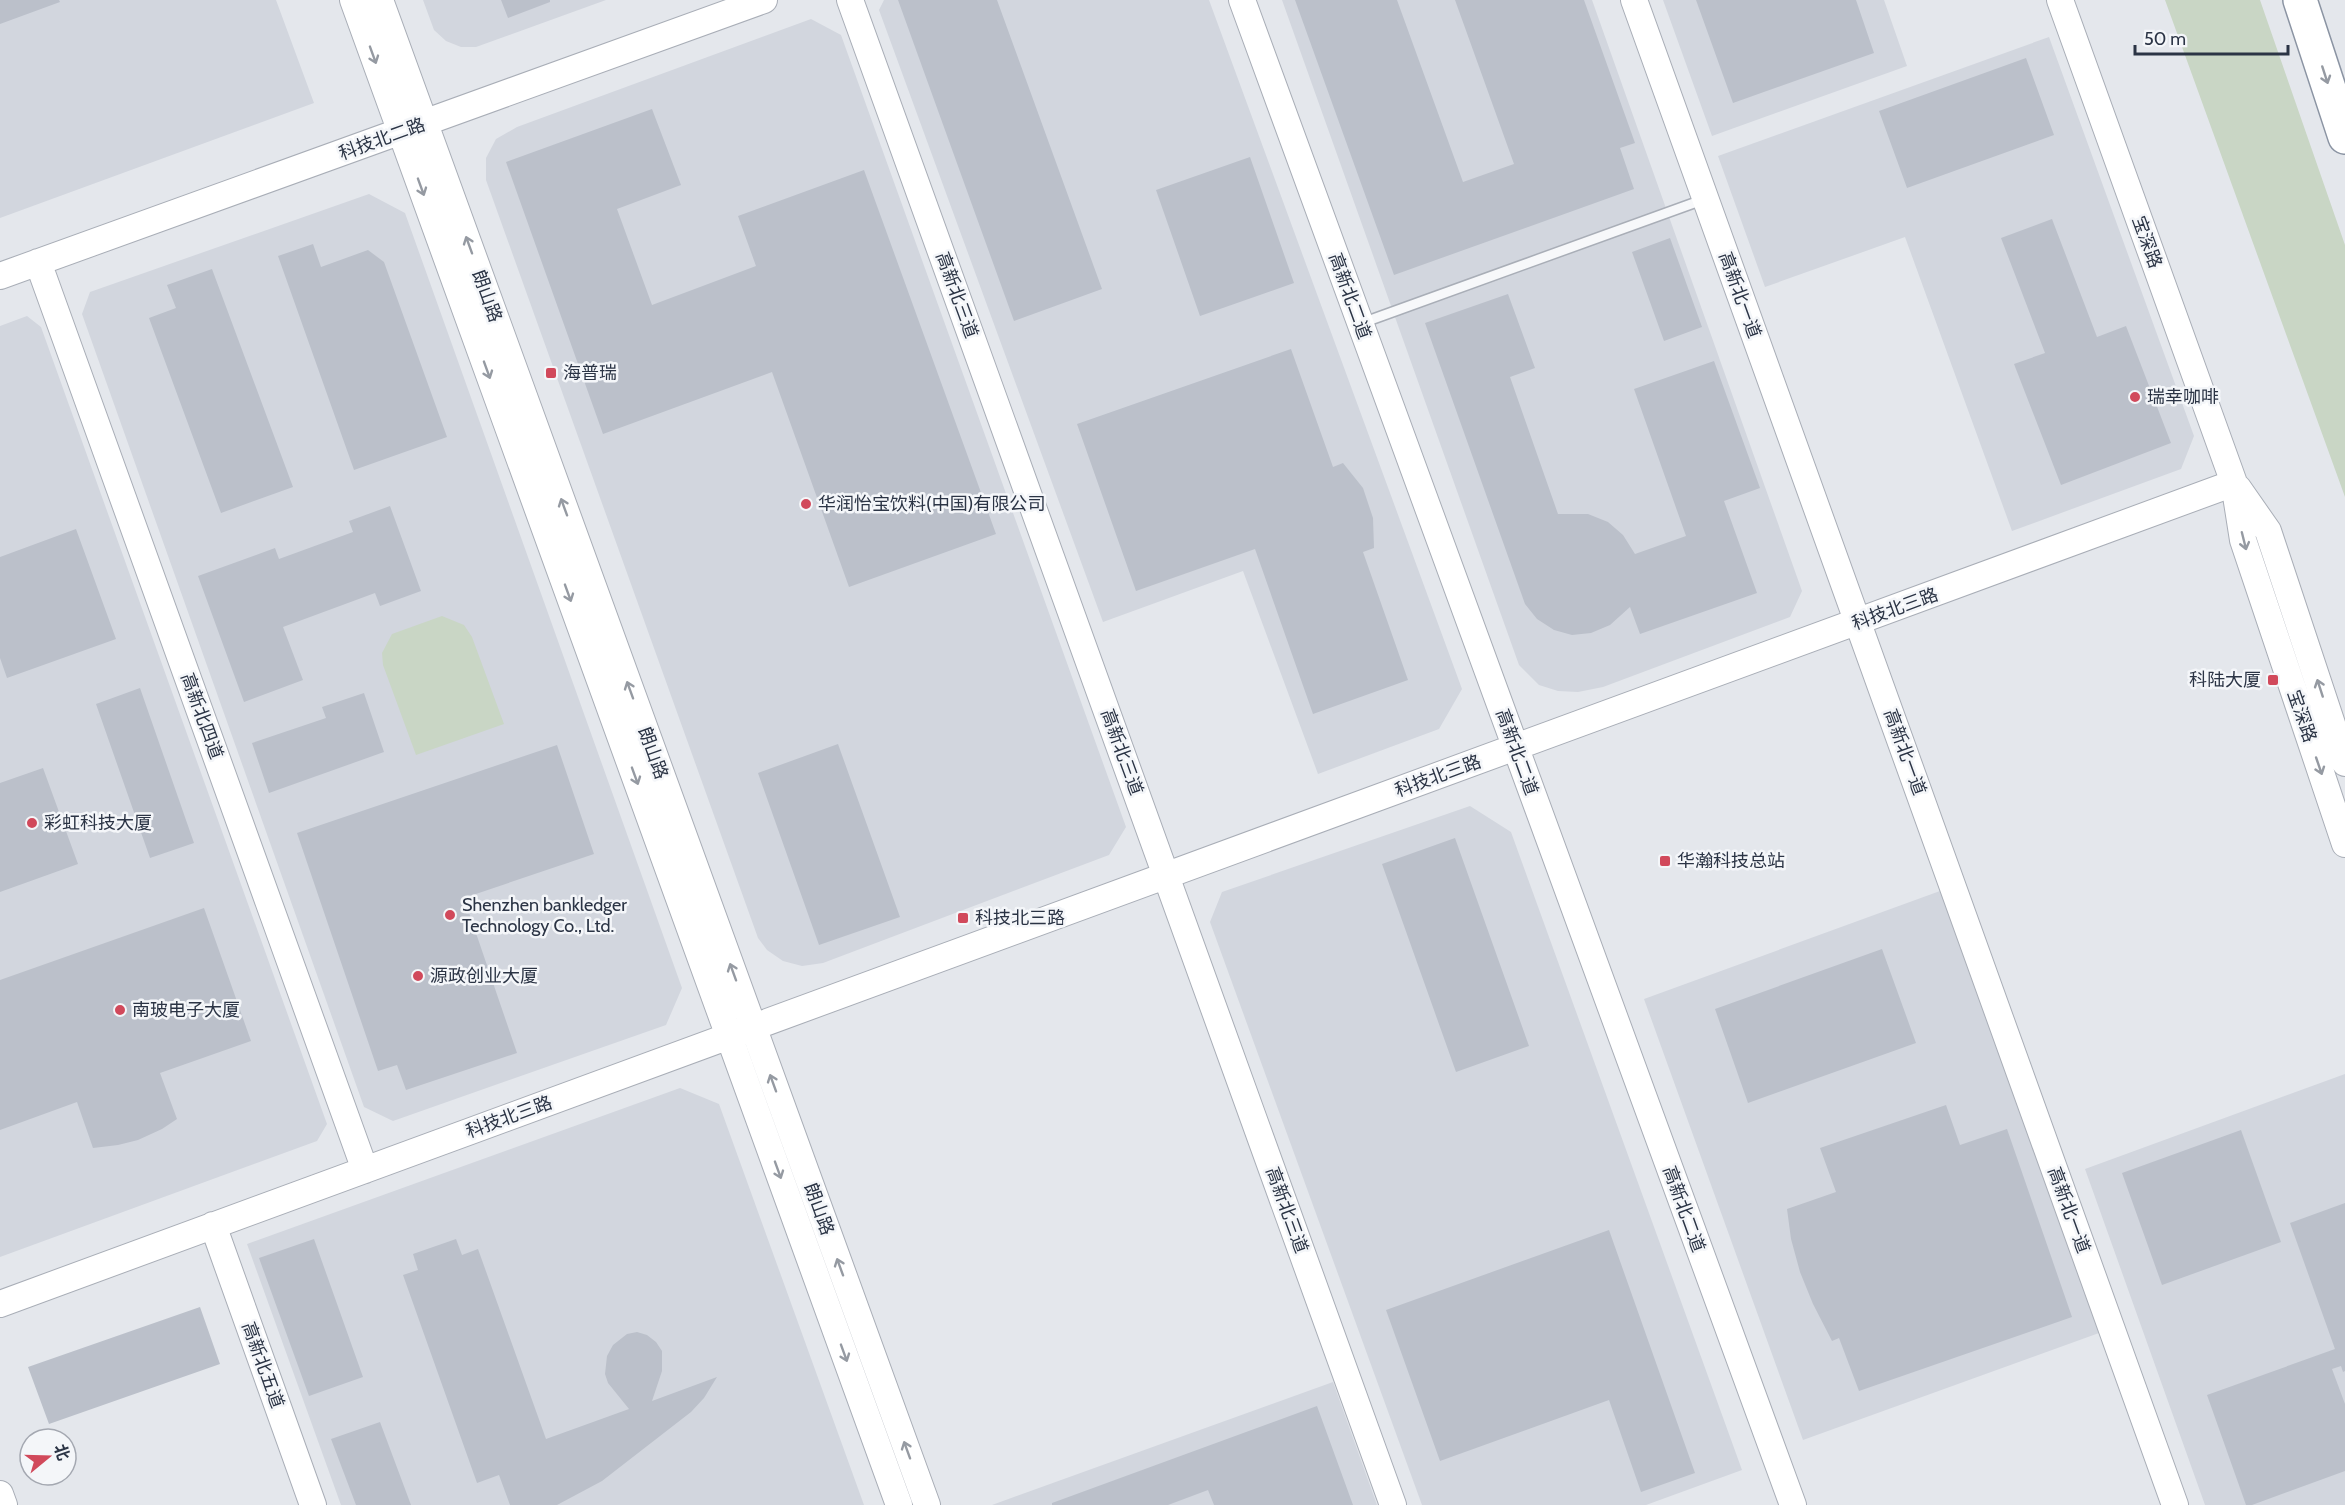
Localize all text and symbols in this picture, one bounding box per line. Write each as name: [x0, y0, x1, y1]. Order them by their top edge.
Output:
scale bar: [2135, 18, 2288, 56]
text: 50 m: [2144, 28, 2186, 50]
one-way arrow: [368, 45, 379, 64]
one-way arrow: [2320, 66, 2331, 84]
street label: 科技北二路: [336, 113, 428, 165]
one-way arrow: [416, 177, 427, 196]
street label: 宝深路: [2127, 213, 2167, 271]
one-way arrow: [462, 236, 473, 255]
street label: 高新北三道: [931, 249, 983, 341]
street label: 高新北一道: [1714, 249, 1766, 341]
street label: 高新北二道: [1324, 250, 1376, 342]
street label: 朗山路: [467, 267, 507, 325]
one-way arrow: [483, 360, 494, 379]
place label: 海普瑞: [563, 362, 617, 384]
marker: 海普瑞: [544, 366, 558, 380]
place label: 瑞幸咖啡: [2147, 386, 2219, 408]
marker: 瑞幸咖啡: [2128, 390, 2142, 404]
place label: 华润怡宝饮料(中国)有限公司: [818, 493, 1045, 515]
marker: 华润怡宝饮料(中国)有限公司: [799, 497, 813, 511]
one-way arrow: [557, 498, 568, 517]
one-way arrow: [2239, 531, 2251, 550]
one-way arrow: [564, 583, 575, 602]
street label: 科技北三路: [1849, 583, 1941, 635]
place label: 科陆大厦: [2189, 669, 2261, 691]
street label: 高新北四道: [176, 670, 228, 762]
marker: 科陆大厦: [2266, 673, 2280, 687]
one-way arrow: [2314, 679, 2325, 698]
one-way arrow: [624, 682, 635, 700]
street label: 宝深路: [2283, 687, 2321, 745]
street label: 高新北三道: [1096, 706, 1148, 798]
street label: 高新北二道: [1491, 706, 1543, 798]
street label: 高新北一道: [1879, 706, 1931, 798]
street label: 朗山路: [633, 724, 673, 782]
street label: 科技北三路: [1392, 750, 1484, 802]
one-way arrow: [2314, 756, 2325, 775]
one-way arrow: [630, 767, 641, 785]
place label: 彩虹科技大厦: [44, 812, 152, 834]
marker: 彩虹科技大厦: [25, 816, 39, 830]
place label: 华瀚科技总站: [1677, 850, 1785, 872]
marker: 华瀚科技总站: [1658, 854, 1672, 868]
place label: Shenzhen bankledger Technology Co., Ltd.: [462, 894, 627, 937]
place label: 科技北三路: [975, 907, 1065, 929]
marker: Shenzhen bankledger Technology Co., Ltd.: [443, 908, 457, 922]
marker: 科技北三路: [956, 911, 970, 925]
one-way arrow: [727, 963, 738, 982]
place label: 源政创业大厦: [430, 965, 538, 987]
marker: 源政创业大厦: [411, 969, 425, 983]
place label: 南玻电子大厦: [132, 999, 240, 1021]
marker: 南玻电子大厦: [113, 1003, 127, 1017]
one-way arrow: [767, 1075, 778, 1093]
street label: 科技北三路: [463, 1091, 555, 1143]
one-way arrow: [773, 1160, 784, 1179]
street label: 高新北二道: [1658, 1163, 1710, 1255]
street label: 高新北三道: [1261, 1164, 1313, 1256]
street label: 高新北一道: [2043, 1164, 2095, 1256]
street label: 朗山路: [799, 1180, 839, 1238]
one-way arrow: [834, 1258, 845, 1277]
street label: 高新北五道: [237, 1319, 289, 1411]
one-way arrow: [840, 1344, 851, 1362]
north arrow: [18, 1427, 78, 1487]
one-way arrow: [900, 1441, 911, 1460]
text: 北: [50, 1442, 73, 1463]

